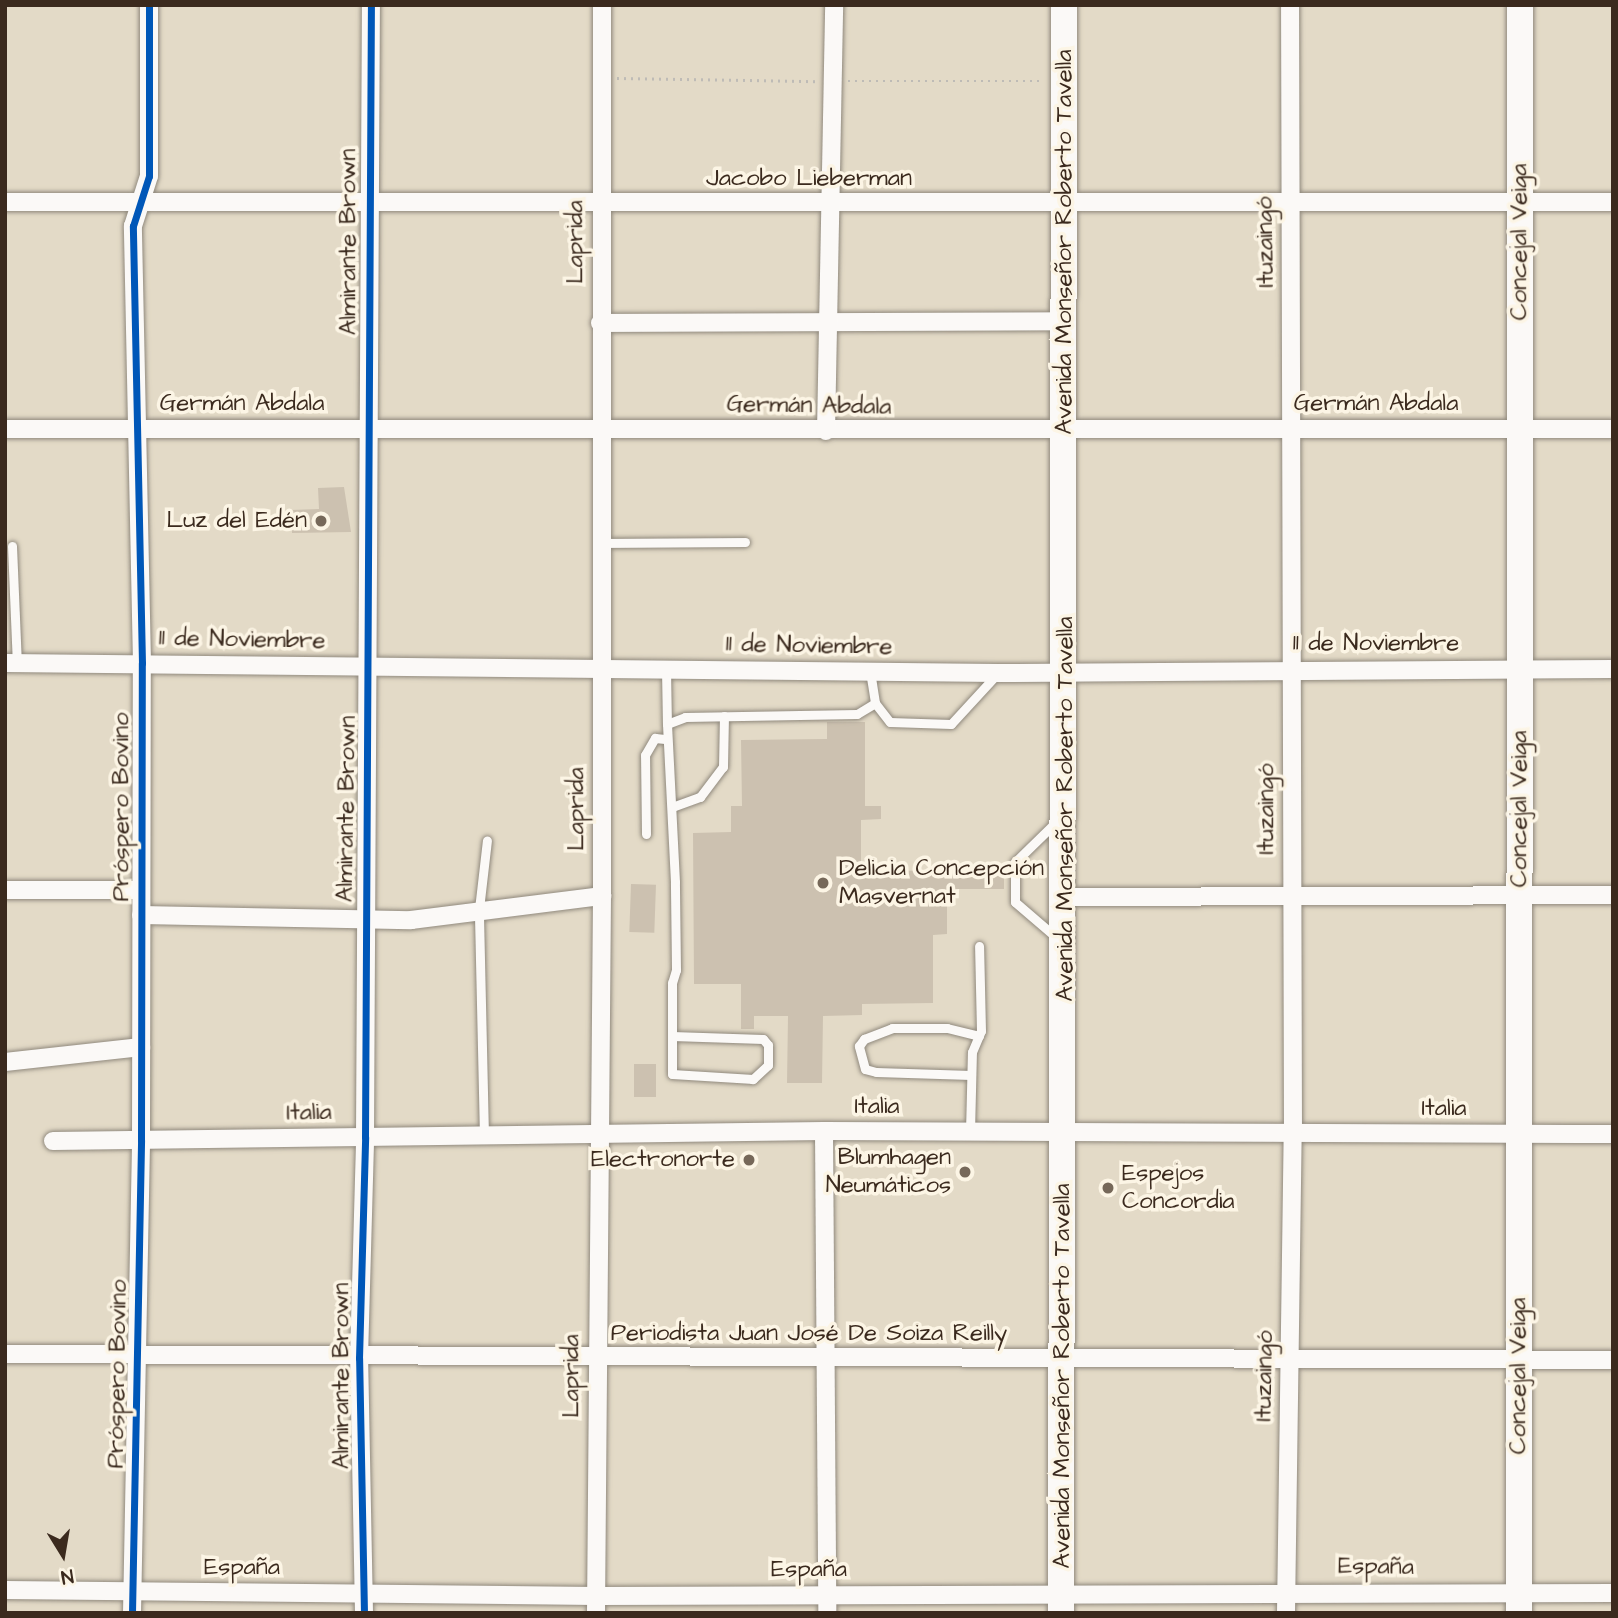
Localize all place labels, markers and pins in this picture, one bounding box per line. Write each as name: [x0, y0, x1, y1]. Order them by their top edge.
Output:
place label: Luz del Edén: [167, 507, 307, 535]
marker: Luz del Edén: [313, 513, 329, 529]
place label: Delicia Concepción Masvernat: [839, 855, 1044, 911]
marker: Delicia Concepción Masvernat: [813, 873, 833, 893]
place label: Blumhagen Neumáticos: [826, 1144, 951, 1200]
place label: Electronorte: [591, 1146, 735, 1174]
marker: Electronorte: [741, 1152, 757, 1168]
place label: Espejos Concordia: [1122, 1160, 1235, 1216]
marker: Blumhagen Neumáticos: [957, 1164, 973, 1180]
marker: Espejos Concordia: [1100, 1180, 1116, 1196]

